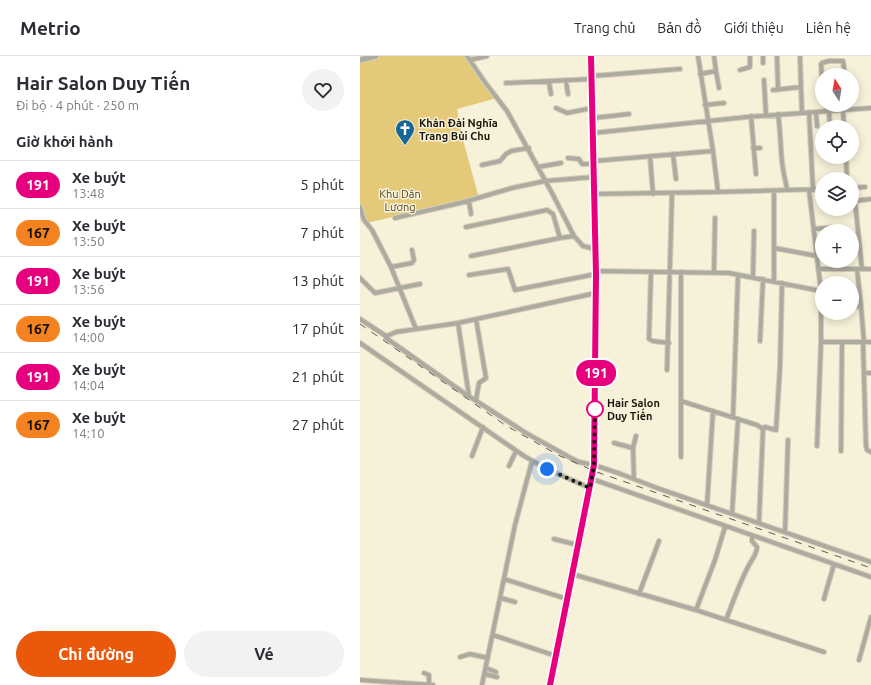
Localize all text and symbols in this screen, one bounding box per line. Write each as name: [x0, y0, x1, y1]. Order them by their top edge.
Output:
text: Metrio: [20, 17, 81, 39]
text: Trang chủ: [574, 20, 635, 36]
text: Bản đồ: [657, 20, 702, 36]
text: Giới thiệu: [724, 20, 784, 36]
text: Liên hệ: [806, 20, 851, 36]
north arrow: [815, 68, 859, 112]
map controls: [815, 68, 859, 320]
button: heart: [302, 69, 344, 111]
text: Hair Salon Duy Tiến: [16, 72, 190, 94]
text: Đi bộ · 4 phút · 250 m: [16, 98, 139, 112]
place label: Khán Đài Nghĩa Trang Bùi Chu: [419, 117, 498, 142]
church icon: Khán Đài Nghĩa Trang Bùi Chu: [394, 118, 416, 146]
button: locate: [815, 120, 859, 164]
text: Giờ khởi hành: [16, 133, 113, 150]
text: Xe buýt: [72, 169, 126, 186]
button: layers: [815, 172, 859, 216]
text: 5 phút: [300, 176, 344, 193]
text: 191: [26, 177, 50, 193]
text: 13:48: [72, 186, 105, 200]
park label: Khu Dân Lương: [379, 188, 421, 213]
text: Xe buýt: [72, 217, 126, 234]
text: 7 phút: [300, 224, 344, 241]
button: +: [815, 224, 859, 268]
text: 167: [26, 225, 50, 241]
text: 13:50: [72, 234, 105, 248]
text: Xe buýt: [72, 265, 126, 282]
text: 13 phút: [292, 272, 344, 289]
text: 191: [26, 273, 50, 289]
button: −: [815, 276, 859, 320]
text: 13:56: [72, 282, 105, 296]
text: Xe buýt: [72, 313, 126, 330]
text: 17 phút: [292, 320, 344, 337]
text: 167: [26, 321, 50, 337]
text: 14:00: [72, 330, 105, 344]
line badge: 191: [573, 360, 619, 386]
text: Xe buýt: [72, 361, 126, 378]
text: 191: [584, 365, 608, 381]
text: 21 phút: [292, 368, 344, 385]
text: 191: [26, 369, 50, 385]
text: 14:04: [72, 378, 105, 392]
place label: Hair Salon Duy Tiến: [607, 397, 660, 422]
marker: Hair Salon Duy Tiến: [586, 400, 604, 418]
text: Xe buýt: [72, 409, 126, 426]
text: 27 phút: [292, 416, 344, 433]
text: 167: [26, 417, 50, 433]
text: 14:10: [72, 426, 105, 440]
your location: [537, 459, 557, 479]
button: Chỉ đường: [16, 631, 176, 677]
button: Vé: [184, 631, 344, 677]

